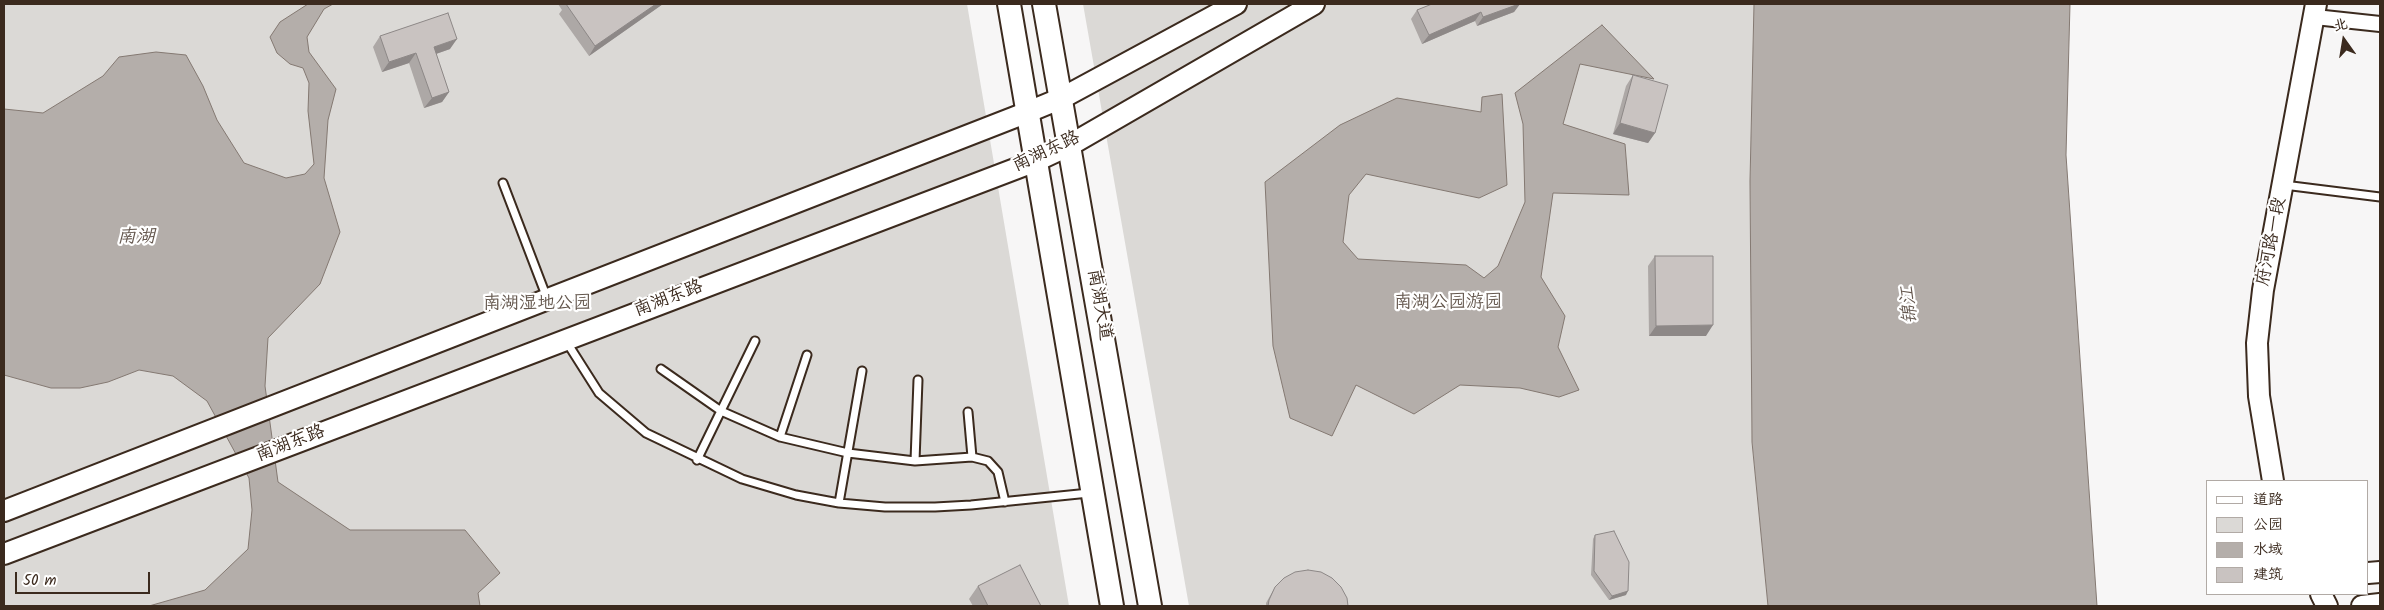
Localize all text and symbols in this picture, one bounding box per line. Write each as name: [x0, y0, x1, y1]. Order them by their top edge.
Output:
text: 北: [2331, 13, 2350, 38]
north arrow: [2319, 15, 2369, 65]
street label: 南湖东路: [1010, 128, 1084, 178]
street label: 府河路一段: [2254, 196, 2292, 288]
water label: 南湖: [117, 228, 155, 250]
street label: 南湖大道: [1081, 268, 1115, 342]
street label: 南湖东路: [632, 277, 706, 323]
water label: 锦江: [1898, 285, 1924, 325]
park label: 南湖公园游园: [1394, 293, 1502, 315]
park label: 南湖湿地公园: [483, 294, 591, 316]
street label: 南湖东路: [254, 422, 328, 468]
legend: [2206, 480, 2369, 595]
text: 道路: [2253, 488, 2283, 512]
text: 公园: [2253, 513, 2283, 537]
text: 水域: [2253, 538, 2283, 562]
scale bar: [18, 562, 152, 594]
text: 建筑: [2253, 563, 2283, 587]
text: 50 m: [23, 569, 57, 593]

